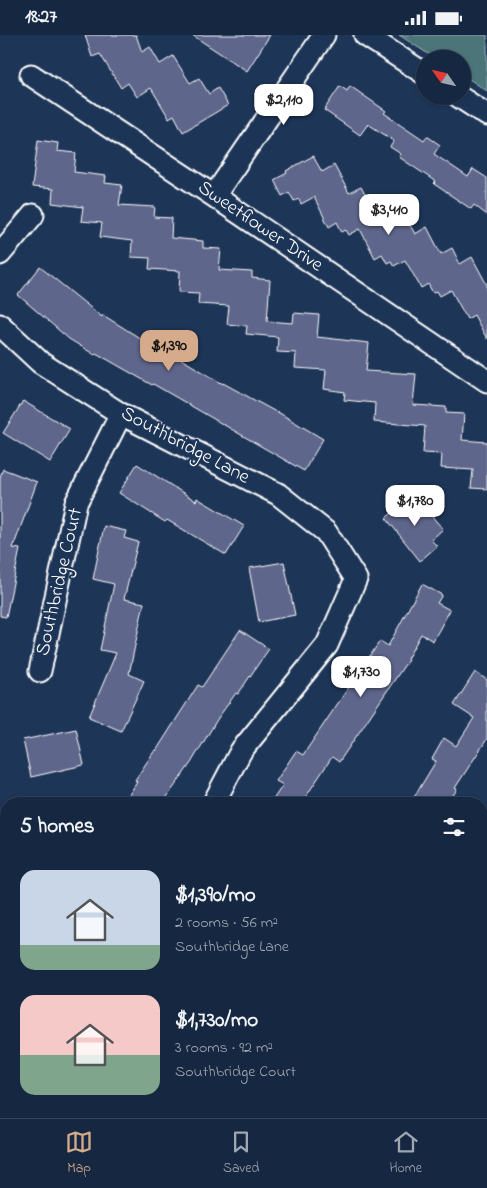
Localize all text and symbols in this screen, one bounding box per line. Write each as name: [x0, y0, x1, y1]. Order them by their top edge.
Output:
text: 18:27: [25, 4, 57, 31]
north arrow: [416, 50, 471, 105]
map controls: [416, 50, 471, 105]
pin: $2,110: [243, 83, 325, 126]
text: $2,110: [265, 88, 303, 112]
street label: Sweetflower Drive: [191, 174, 329, 280]
pin: $3,410: [348, 193, 430, 236]
text: $3,410: [370, 198, 408, 222]
pin: $1,390: [128, 329, 210, 372]
text: $1,390: [151, 334, 187, 358]
street label: Southbridge Lane: [115, 400, 255, 493]
pin: $1,780: [374, 485, 456, 527]
text: $1,780: [396, 489, 434, 513]
street label: Southbridge Court: [29, 505, 92, 659]
pin: $1,730: [320, 655, 402, 698]
text: $1,730: [342, 660, 380, 684]
text: 5 homes: [20, 812, 95, 842]
icon: filters: [440, 813, 468, 841]
text: $1,390/mo: [175, 881, 256, 911]
icon: home: [60, 890, 120, 950]
text: 2 rooms · 56 m²: [175, 911, 278, 935]
text: Southbridge Lane: [175, 935, 289, 959]
text: $1,730/mo: [175, 1006, 258, 1036]
icon: home: [60, 1015, 120, 1075]
text: 3 rooms · 92 m²: [175, 1036, 273, 1060]
text: Southbridge Court: [175, 1060, 296, 1084]
tab: Map: [65, 1128, 93, 1179]
tab: Saved: [223, 1128, 259, 1179]
tab: Home: [389, 1128, 422, 1179]

